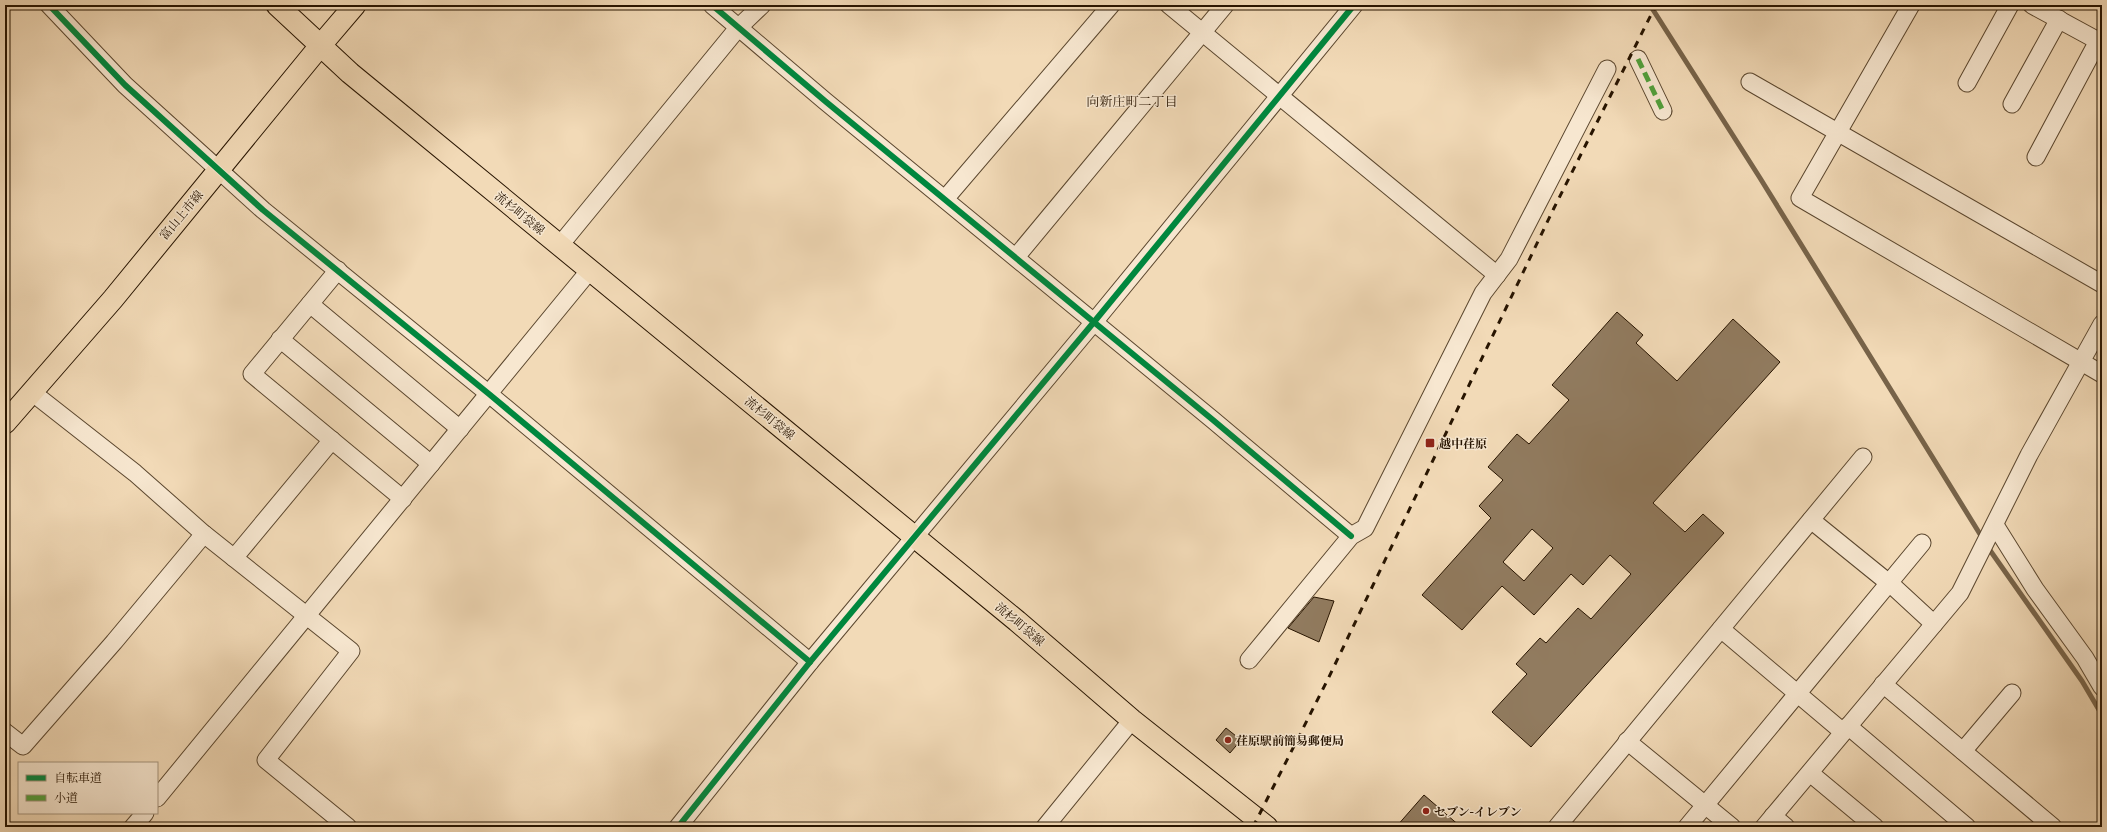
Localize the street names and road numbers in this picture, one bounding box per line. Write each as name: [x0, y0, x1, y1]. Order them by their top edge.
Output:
street label: 富山上市線: [155, 187, 207, 243]
street label: 流杉町袋線: [491, 188, 549, 238]
street label: 流杉町袋線: [741, 393, 799, 443]
street label: 流杉町袋線: [992, 598, 1048, 650]

